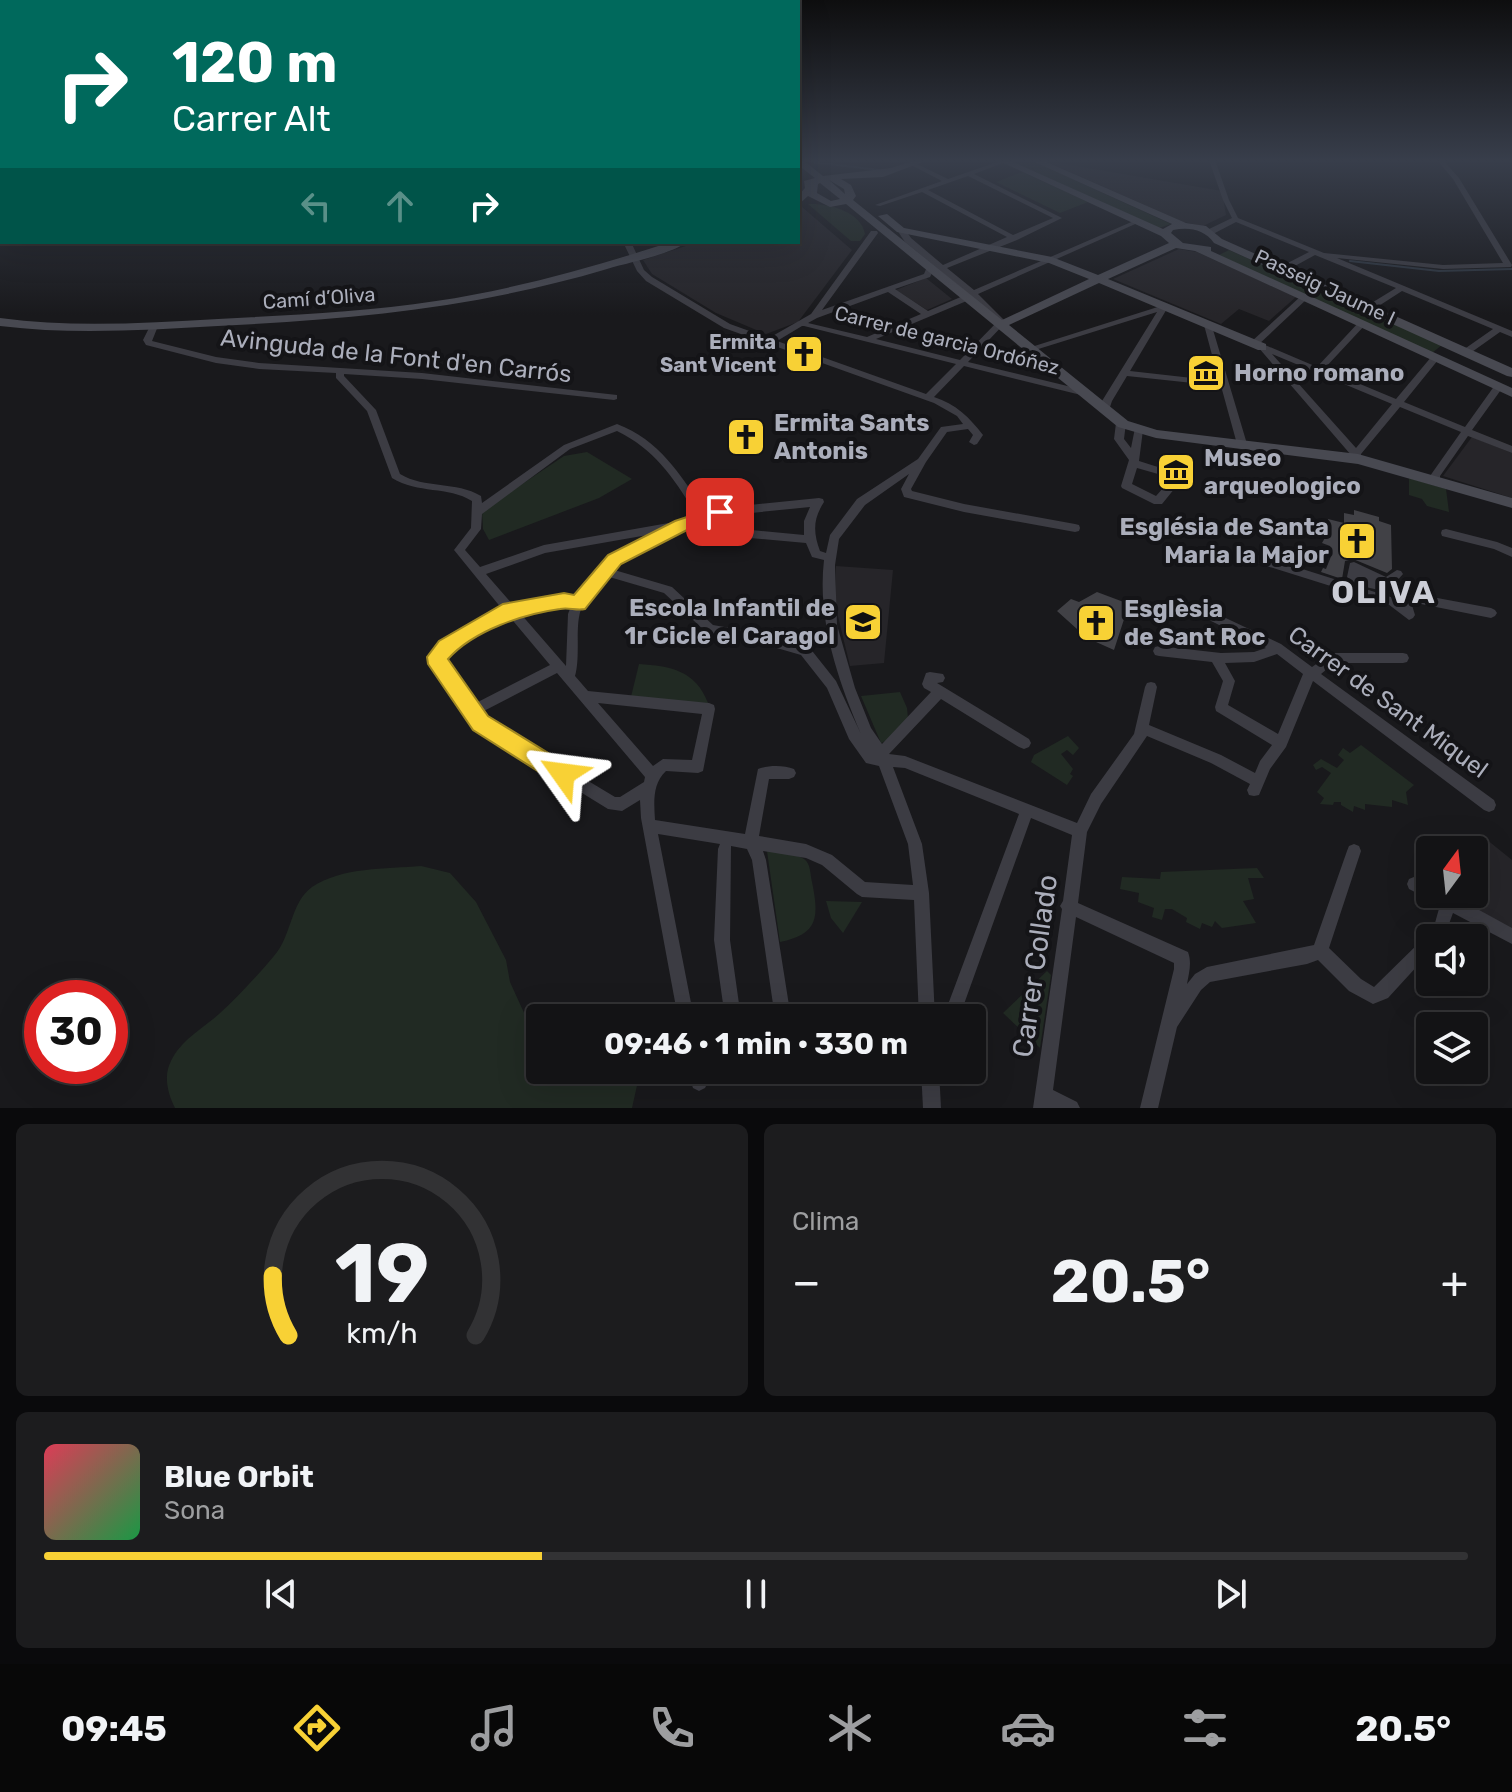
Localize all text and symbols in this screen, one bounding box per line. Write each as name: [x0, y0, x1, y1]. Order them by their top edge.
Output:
text: 120 m: [172, 30, 338, 96]
icon: right: [40, 32, 144, 136]
text: Carrer Alt: [172, 97, 331, 140]
icon: left: [294, 184, 338, 228]
icon: ahead: [378, 184, 422, 228]
icon: right: [462, 184, 506, 228]
street label: Passeig Jaume I: [1251, 244, 1399, 330]
street label: Camí d’Oliva: [262, 282, 376, 314]
street label: Carrer de garcia Ordóñez: [832, 300, 1062, 380]
street label: Avinguda de la Font d'en Carrós: [219, 324, 573, 388]
place label: Ermita Sant Vicent: [660, 330, 776, 377]
church icon: Ermita Sant Vicent: [783, 333, 825, 375]
museum icon: Horno romano: [1185, 352, 1227, 394]
place label: Horno romano: [1234, 359, 1404, 387]
place label: Ermita Sants Antonis: [774, 409, 929, 465]
church icon: Ermita Sants Antonis: [725, 416, 767, 458]
place label: Museo arqueologico: [1204, 444, 1361, 500]
museum icon: Museo arqueologico: [1155, 451, 1197, 493]
pin: [686, 478, 754, 546]
icon: arrive: [698, 490, 742, 534]
place label: Església de Santa Maria la Major: [1119, 513, 1329, 569]
church icon: Església de Santa Maria la Major: [1336, 520, 1378, 562]
district label: OLIVA: [1331, 573, 1437, 611]
place label: Escola Infantil de 1r Cicle el Caragol: [625, 594, 835, 650]
place label: Esglèsia de Sant Roc: [1124, 595, 1265, 651]
school or university icon: Escola Infantil de 1r Cicle el Caragol: [842, 601, 884, 643]
church icon: Esglèsia de Sant Roc: [1075, 602, 1117, 644]
street label: Carrer de Sant Miquel: [1283, 620, 1493, 784]
position arrow: [521, 732, 605, 816]
north arrow: [1416, 836, 1488, 908]
map controls: [1416, 836, 1488, 1084]
street label: Carrer Collado: [1006, 873, 1064, 1059]
button: sound: [1416, 924, 1488, 996]
speed limit sign: 30: [24, 980, 128, 1084]
button: layers: [1416, 1012, 1488, 1084]
text: 09:46 · 1 min · 330 m: [604, 1026, 908, 1062]
text: Clima: [792, 1206, 859, 1237]
text: 19: [335, 1224, 429, 1323]
text: 20.5°: [1051, 1246, 1211, 1317]
text: −: [792, 1256, 821, 1308]
text: +: [1441, 1256, 1468, 1308]
text: km/h: [346, 1316, 418, 1350]
text: Blue Orbit: [164, 1459, 314, 1495]
text: Sona: [164, 1495, 225, 1526]
icon: previous: [259, 1572, 303, 1616]
icon: pause: [734, 1572, 778, 1616]
icon: next: [1209, 1572, 1253, 1616]
icon: directions: [289, 1700, 345, 1756]
icon: music: [466, 1700, 522, 1756]
icon: phone: [644, 1700, 700, 1756]
icon: climate: [822, 1700, 878, 1756]
icon: car: [1000, 1700, 1056, 1756]
icon: filters: [1177, 1700, 1233, 1756]
text: 09:45: [61, 1707, 167, 1750]
text: 20.5°: [1355, 1707, 1451, 1750]

